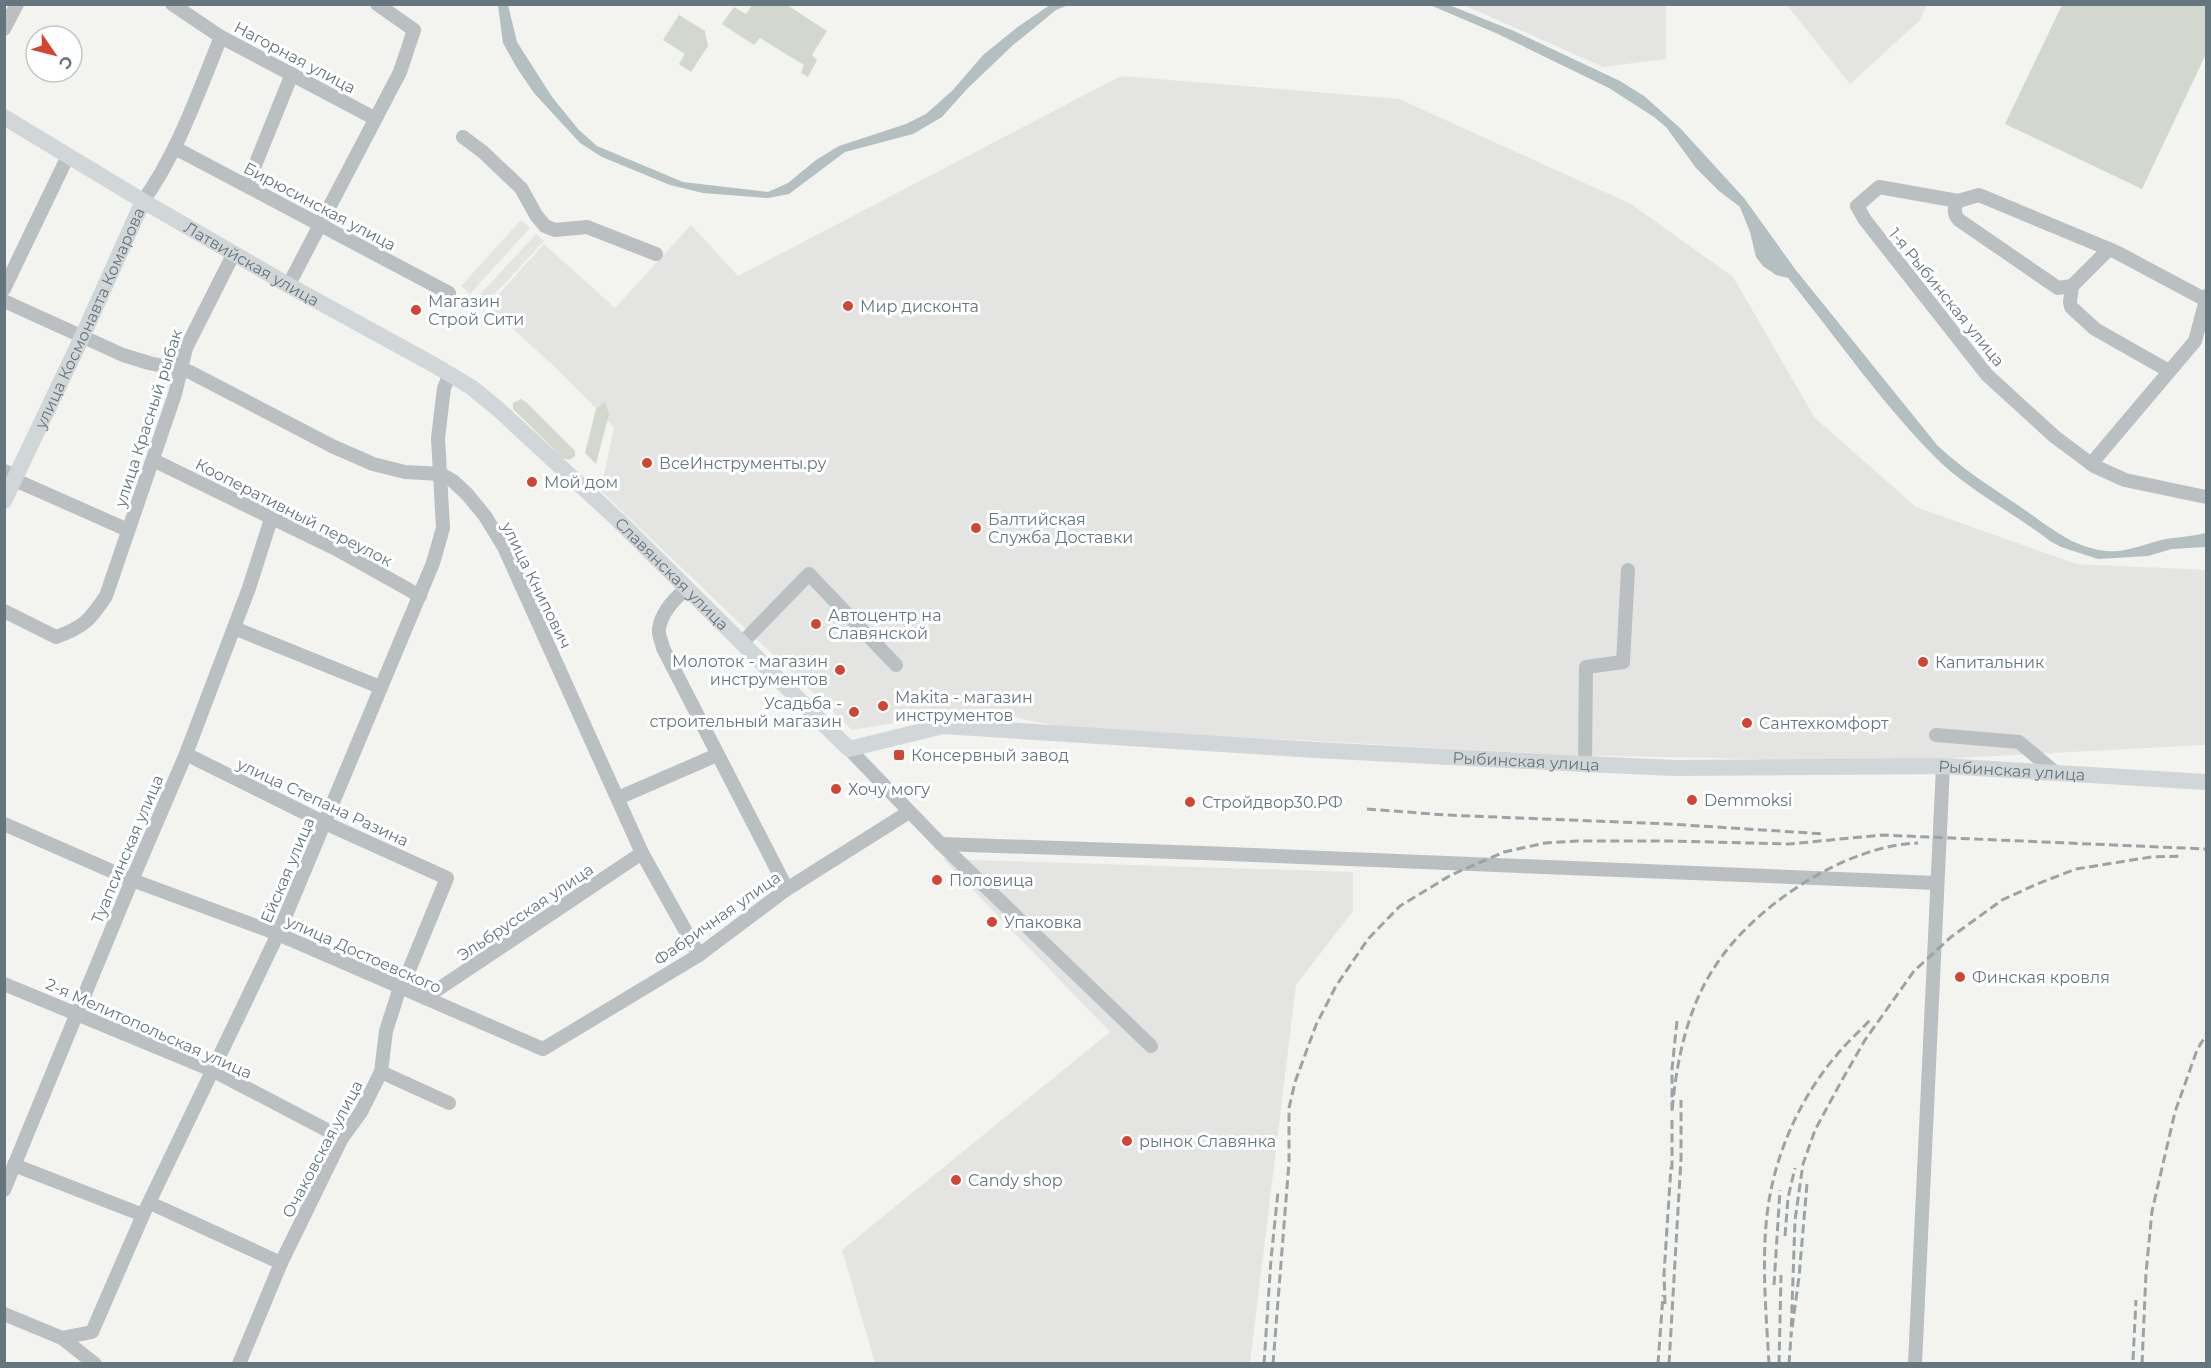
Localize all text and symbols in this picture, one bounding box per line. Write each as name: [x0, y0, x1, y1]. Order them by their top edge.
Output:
street label: Нагорная улица: [231, 17, 359, 97]
north arrow: [24, 24, 84, 84]
text: С: [55, 52, 77, 73]
street label: Бирюсинская улица: [240, 158, 399, 255]
street label: улица Космонавта Комарова: [30, 205, 149, 433]
street label: Латвийская улица: [181, 218, 322, 310]
street label: 1-я Рыбинская улица: [1885, 224, 2008, 370]
place label: Магазин Строй Сити: [428, 292, 524, 329]
place label: Мир дисконта: [860, 297, 979, 316]
marker: Мир дисконта: [841, 299, 855, 313]
marker: Магазин Строй Сити: [409, 303, 423, 317]
street label: улица Красный рыбак: [110, 326, 186, 510]
street label: Кооперативный переулок: [192, 454, 396, 571]
place label: ВсеИнструменты.ру: [659, 454, 826, 473]
marker: ВсеИнструменты.ру: [640, 456, 654, 470]
place label: Мой дом: [544, 473, 618, 492]
marker: Мой дом: [525, 475, 539, 489]
place label: Балтийская Служба Доставки: [988, 510, 1133, 547]
street label: Славянская улица: [611, 514, 732, 634]
street label: улица Книпович: [497, 518, 575, 652]
marker: Балтийская Служба Доставки: [969, 521, 983, 535]
place label: Автоцентр на Славянской: [828, 606, 942, 643]
marker: Автоцентр на Славянской: [809, 617, 823, 631]
place label: Молоток - магазин инструментов: [672, 652, 828, 689]
place label: Капитальник: [1935, 653, 2045, 672]
marker: Капитальник: [1916, 655, 1930, 669]
marker: Молоток - магазин инструментов: [833, 663, 847, 677]
place label: Makita - магазин инструментов: [895, 688, 1033, 725]
place label: Усадьба - строительный магазин: [650, 694, 842, 731]
marker: Makita - магазин инструментов: [876, 699, 890, 713]
marker: Усадьба - строительный магазин: [847, 705, 861, 719]
place label: Сантехкомфорт: [1759, 714, 1889, 733]
marker: Сантехкомфорт: [1740, 716, 1754, 730]
place label: Консервный завод: [911, 746, 1069, 765]
marker: Консервный завод: [892, 748, 906, 762]
street label: Рыбинская улица: [1452, 748, 1600, 775]
street label: улица Степана Разина: [233, 754, 412, 851]
street label: Рыбинская улица: [1938, 757, 2086, 785]
street label: Туапсинская улица: [88, 772, 167, 926]
place label: Хочу могу: [848, 780, 930, 799]
marker: Хочу могу: [829, 782, 843, 796]
place label: Demmoksi: [1704, 791, 1792, 810]
place label: Стройдвор30.РФ: [1202, 793, 1343, 812]
marker: Demmoksi: [1685, 793, 1699, 807]
marker: Стройдвор30.РФ: [1183, 795, 1197, 809]
street label: Ейская улица: [257, 815, 318, 926]
street label: Эльбрусская улица: [454, 860, 597, 965]
street label: Фабричная улица: [650, 868, 784, 969]
place label: Половица: [949, 871, 1034, 890]
marker: Половица: [930, 873, 944, 887]
street label: улица Достоевского: [282, 911, 444, 997]
place label: Упаковка: [1004, 913, 1082, 932]
marker: Упаковка: [985, 915, 999, 929]
place label: Финская кровля: [1972, 968, 2110, 987]
marker: Финская кровля: [1953, 970, 1967, 984]
street label: 2-я Мелитопольская улица: [43, 974, 255, 1083]
street label: Очаковская улица: [278, 1077, 367, 1221]
place label: рынок Славянка: [1139, 1132, 1276, 1151]
marker: рынок Славянка: [1120, 1134, 1134, 1148]
place label: Candy shop: [968, 1171, 1063, 1190]
marker: Candy shop: [949, 1173, 963, 1187]

